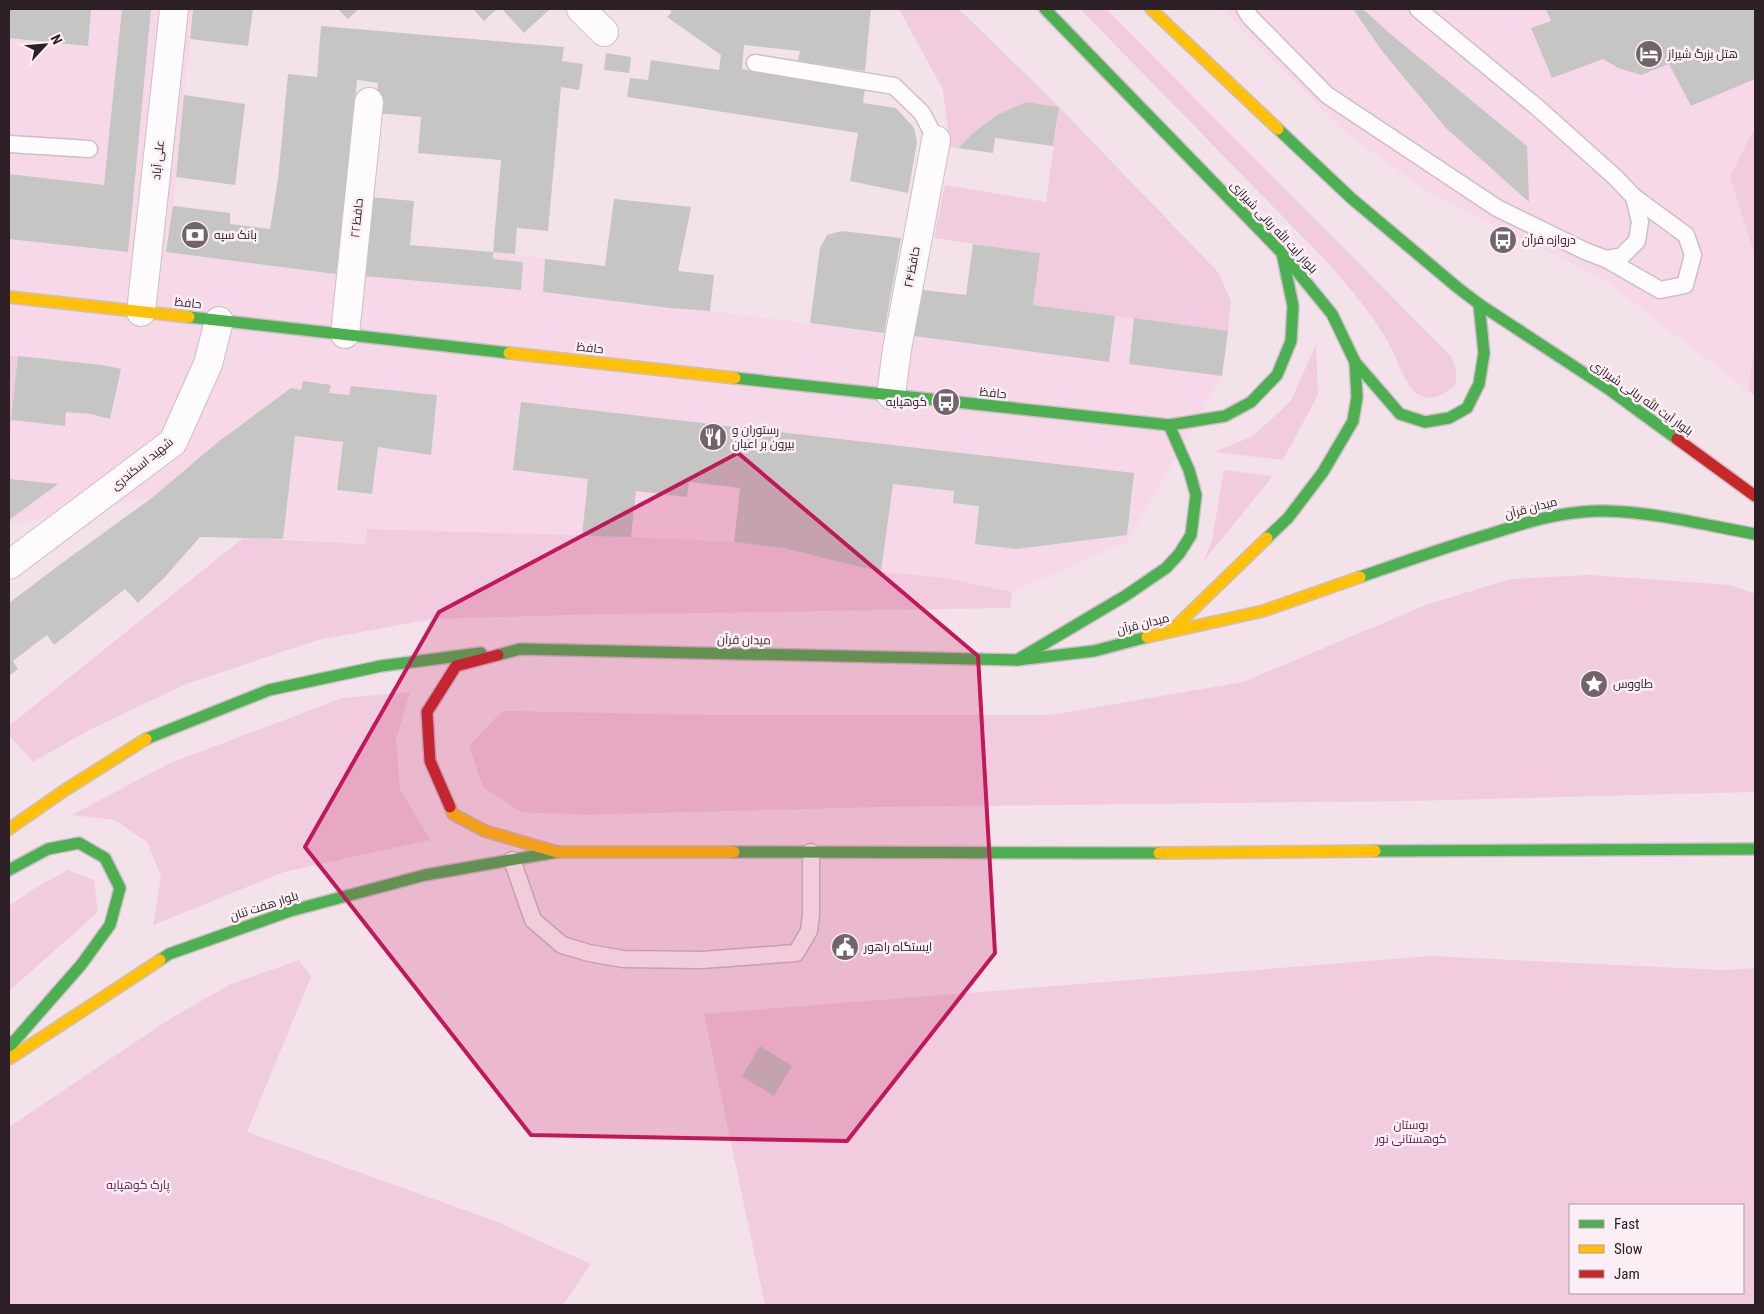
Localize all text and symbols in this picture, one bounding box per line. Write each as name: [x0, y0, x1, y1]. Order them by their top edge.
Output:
north arrow: [20, 20, 70, 70]
text: N: [48, 32, 66, 47]
hotel icon: هتل بزرگ شیراز: [1634, 39, 1664, 69]
place label: هتل بزرگ شیراز: [1667, 47, 1738, 61]
street label: علی آباد: [149, 139, 167, 181]
street label: بلوار آیت الله ربانی شیرازی: [1228, 177, 1321, 276]
street label: حافظ۲۲: [348, 198, 366, 238]
bank icon: بانک سپه: [180, 220, 210, 250]
bus stop icon: دروازه قرآن: [1488, 225, 1518, 255]
place label: بانک سپه: [214, 228, 257, 243]
place label: دروازه قرآن: [1522, 233, 1576, 247]
street label: حافظ۲۴: [901, 245, 923, 289]
street label: حافظ: [174, 295, 202, 311]
street label: حافظ: [576, 340, 604, 356]
street label: بلوار آیت الله ربانی شیرازی: [1588, 357, 1696, 439]
street label: حافظ: [979, 385, 1007, 401]
bus stop icon: کوهپایه: [931, 387, 961, 417]
place label: کوهپایه: [886, 395, 927, 410]
restaurant icon: رستوران و بیرون بر اعيان: [698, 422, 728, 452]
place label: رستوران و بیرون بر اعيان: [732, 423, 795, 451]
street label: شهید اسکندری: [108, 435, 176, 493]
street label: میدان قرآن: [1503, 494, 1559, 522]
street label: میدان قرآن: [1115, 611, 1171, 637]
street label: میدان قرآن: [717, 633, 771, 647]
place icon: طاووس: [1579, 669, 1609, 699]
place label: طاووس: [1613, 677, 1653, 691]
street label: بلوار هفت تنان: [228, 888, 300, 924]
public building icon: ایستگاه راهور: [830, 932, 860, 962]
place label: ایستگاه راهور: [863, 940, 932, 954]
park label: بوستان کوهستانی نور: [1374, 1118, 1447, 1146]
park label: پارک کوهپایه: [106, 1178, 170, 1194]
legend: [1569, 1204, 1744, 1294]
text: Fast: [1614, 1215, 1639, 1233]
text: Slow: [1614, 1240, 1643, 1258]
text: Jam: [1614, 1265, 1640, 1283]

